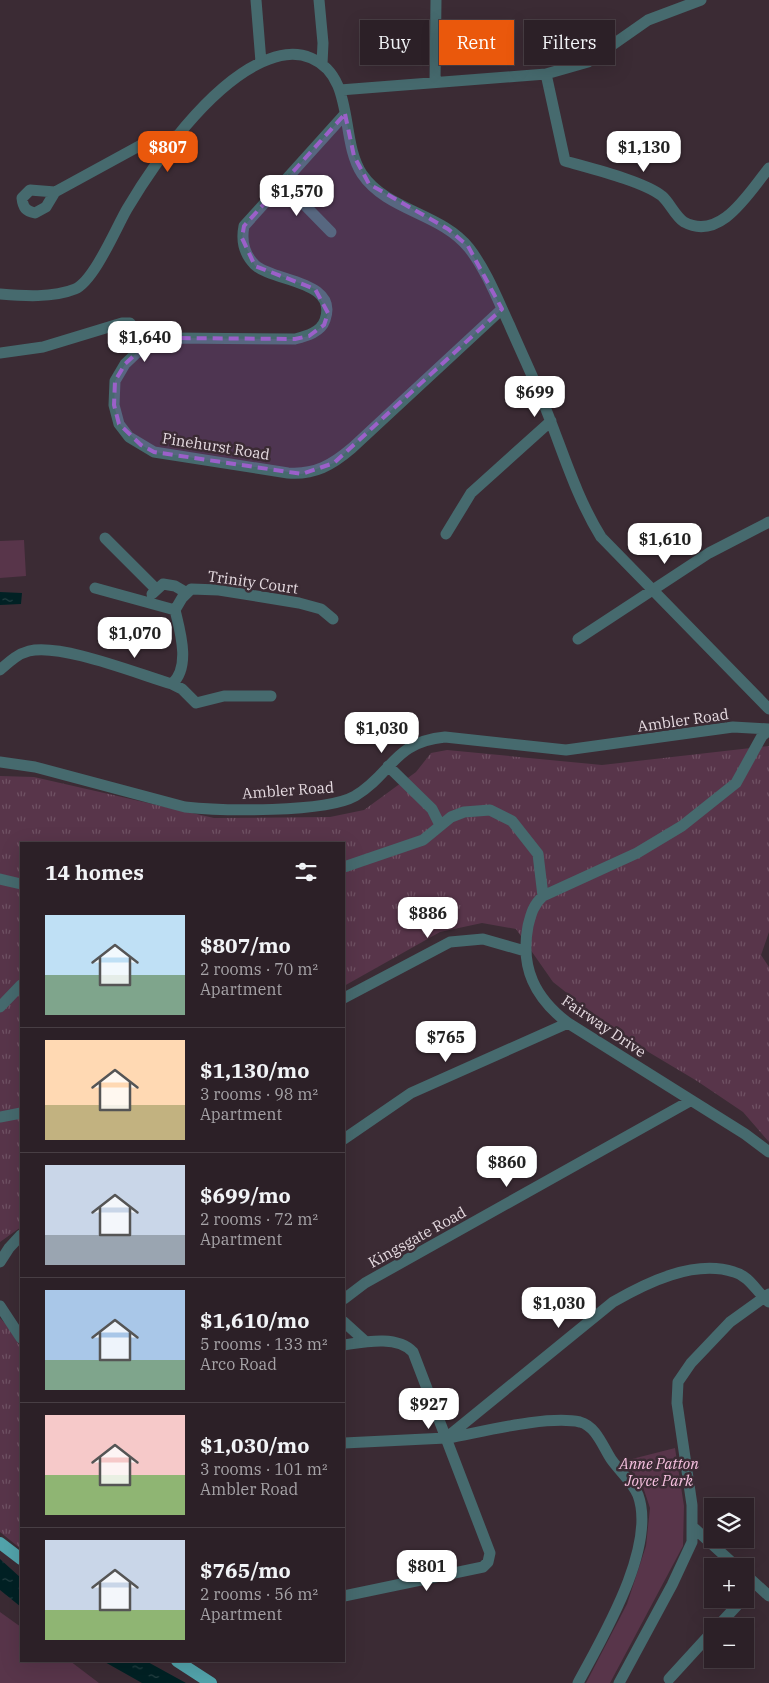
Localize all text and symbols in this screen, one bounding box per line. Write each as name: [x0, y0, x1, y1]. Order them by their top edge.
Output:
chip: Buy: [360, 20, 429, 65]
chip: Rent: [439, 20, 514, 65]
chip: Filters: [524, 20, 615, 65]
pin: $807: [138, 130, 198, 173]
pin: $1,130: [603, 130, 685, 173]
text: $807: [149, 137, 187, 157]
text: $1,130: [618, 137, 670, 157]
pin: $1,570: [256, 174, 338, 217]
text: $1,570: [271, 181, 323, 201]
pin: $1,640: [104, 320, 186, 363]
text: $1,640: [119, 327, 171, 347]
pin: $699: [505, 376, 565, 418]
text: $699: [516, 382, 554, 402]
street label: Pinehurst Road: [161, 428, 271, 464]
pin: $1,610: [624, 522, 706, 565]
text: $1,610: [639, 529, 691, 549]
street label: Trinity Court: [206, 566, 300, 598]
pin: $1,070: [94, 616, 176, 659]
text: $1,070: [109, 623, 161, 643]
street label: Ambler Road: [636, 704, 730, 736]
pin: $1,030: [341, 712, 423, 754]
text: $1,030: [356, 718, 408, 738]
street label: Ambler Road: [241, 777, 335, 803]
text: 14 homes: [45, 858, 144, 886]
icon: filters: [292, 858, 320, 886]
pin: $886: [398, 896, 458, 939]
text: $886: [409, 903, 447, 923]
text: $807/mo: [200, 931, 291, 959]
icon: home: [85, 935, 145, 995]
text: 2 rooms · 70 m²: [200, 959, 318, 979]
text: Apartment: [200, 979, 282, 999]
street label: Fairway Drive: [558, 991, 650, 1061]
pin: $765: [416, 1020, 476, 1063]
text: $765: [427, 1027, 465, 1047]
text: $1,130/mo: [200, 1056, 309, 1084]
icon: home: [85, 1060, 145, 1120]
text: 3 rooms · 98 m²: [200, 1084, 318, 1104]
text: Apartment: [200, 1104, 282, 1124]
pin: $860: [477, 1146, 537, 1188]
text: $860: [488, 1152, 526, 1172]
text: $699/mo: [200, 1181, 291, 1209]
icon: home: [85, 1185, 145, 1245]
street label: Kingsgate Road: [365, 1202, 469, 1272]
text: 2 rooms · 72 m²: [200, 1209, 318, 1229]
text: Apartment: [200, 1229, 282, 1249]
pin: $1,030: [518, 1286, 600, 1329]
text: $1,030: [533, 1293, 585, 1313]
text: $1,610/mo: [200, 1306, 309, 1334]
icon: home: [85, 1310, 145, 1370]
text: 5 rooms · 133 m²: [200, 1334, 328, 1354]
text: Arco Road: [200, 1354, 277, 1374]
pin: $927: [399, 1388, 459, 1430]
text: $927: [410, 1394, 448, 1414]
text: $1,030/mo: [200, 1431, 309, 1459]
icon: home: [85, 1435, 145, 1495]
park label: Anne Patton Joyce Park: [618, 1454, 699, 1490]
text: 3 rooms · 101 m²: [200, 1459, 328, 1479]
text: Ambler Road: [200, 1479, 298, 1499]
map controls: [704, 1498, 754, 1668]
button: layers: [704, 1498, 754, 1548]
pin: $801: [397, 1550, 457, 1592]
text: $765/mo: [200, 1556, 291, 1584]
text: $801: [408, 1556, 446, 1576]
button: +: [704, 1558, 754, 1608]
icon: home: [85, 1560, 145, 1620]
text: 2 rooms · 56 m²: [200, 1584, 318, 1604]
text: Apartment: [200, 1604, 282, 1624]
button: −: [704, 1618, 754, 1668]

